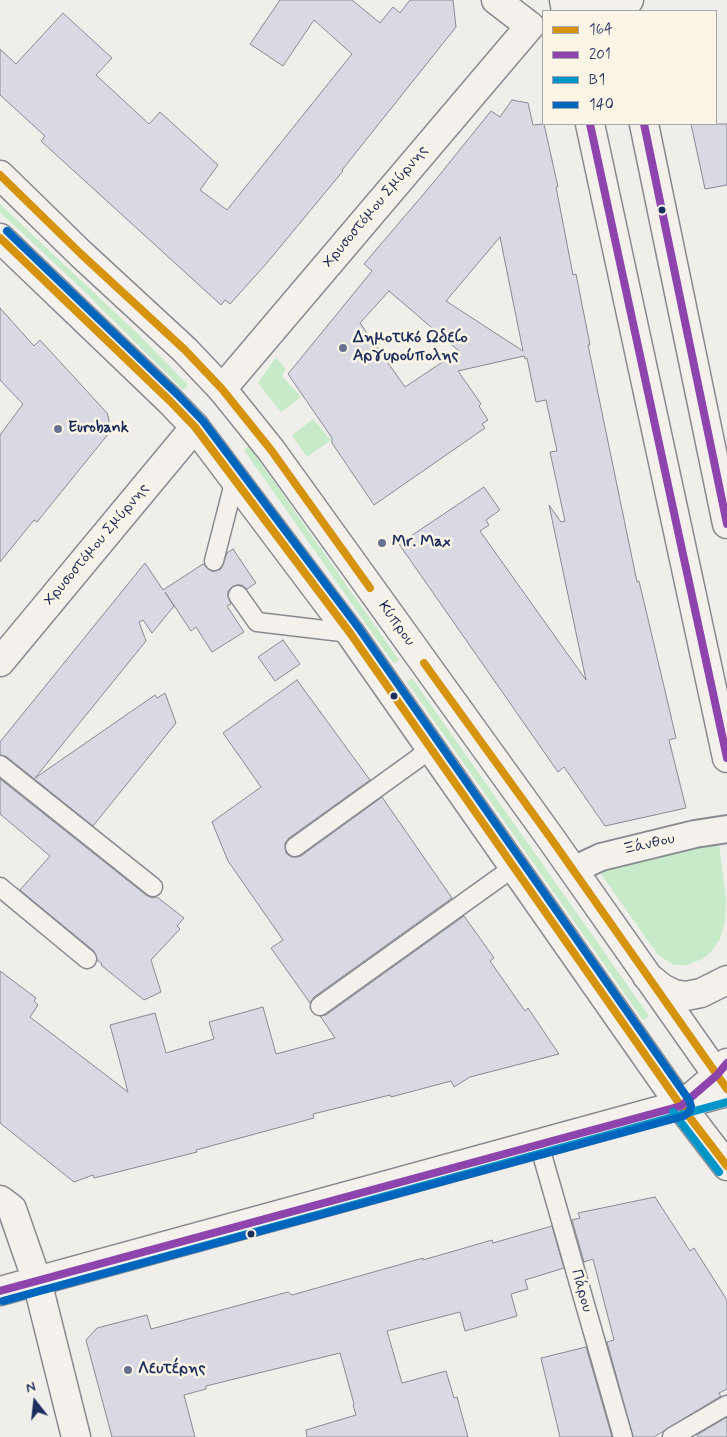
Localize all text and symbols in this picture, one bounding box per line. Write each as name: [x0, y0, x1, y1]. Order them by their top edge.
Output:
legend: [542, 10, 717, 125]
text: 164: [589, 20, 613, 40]
text: 201: [589, 45, 611, 65]
text: Β1: [589, 70, 605, 90]
text: 140: [589, 95, 614, 115]
street label: Χρυσοστόμου Σμύρνης: [319, 142, 433, 272]
unlabelled marker: [657, 205, 667, 215]
place label: Δημοτικό Ωδείο Αργυρούπολης: [353, 329, 468, 367]
marker: Δημοτικό Ωδείο Αργυρούπολης: [337, 342, 349, 354]
place label: Eurobank: [68, 419, 129, 439]
marker: Eurobank: [52, 423, 64, 435]
street label: Χρυσοστόμου Σμύρνης: [40, 480, 154, 610]
place label: Mr. Max: [392, 533, 451, 553]
marker: Mr. Max: [376, 537, 388, 549]
street label: Κύπρου: [373, 598, 419, 650]
unlabelled marker: [389, 691, 399, 701]
street label: Ξάνθου: [621, 830, 677, 860]
unlabelled marker: [246, 1229, 256, 1239]
street label: Πάρου: [566, 1267, 596, 1315]
place label: Λευτέρης: [138, 1360, 205, 1380]
marker: Λευτέρης: [122, 1364, 134, 1376]
north arrow: [10, 1377, 60, 1427]
text: N: [24, 1378, 38, 1398]

